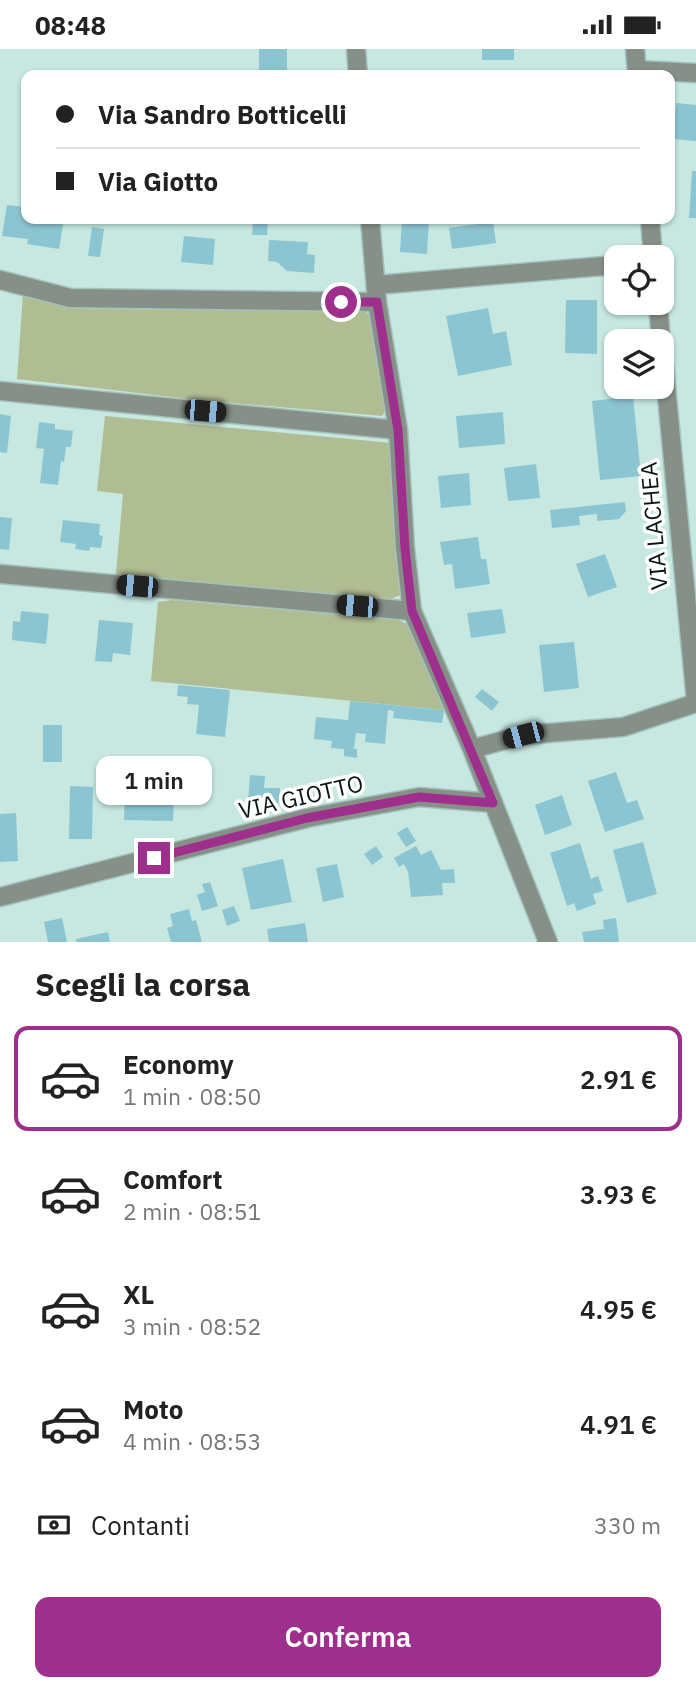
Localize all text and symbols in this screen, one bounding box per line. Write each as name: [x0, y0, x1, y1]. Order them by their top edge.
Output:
text: 08:48: [35, 8, 106, 42]
text: Via Sandro Botticelli: [98, 97, 347, 131]
text: Via Giotto: [98, 164, 218, 198]
map controls: [604, 245, 674, 399]
button: locate: [604, 245, 674, 315]
route start: [325, 286, 357, 318]
button: layers: [604, 329, 674, 399]
car: [184, 399, 227, 423]
street label: VIA LACHEA: [632, 461, 674, 591]
car: [116, 574, 159, 598]
car: [336, 594, 379, 618]
car: [500, 719, 547, 751]
callout: 1 min: [96, 757, 212, 805]
text: 1 min: [124, 765, 184, 795]
street label: VIA GIOTTO: [235, 767, 366, 825]
route end: [138, 842, 170, 874]
text: Scegli la corsa: [35, 963, 251, 1005]
icon: car: [39, 1047, 102, 1110]
text: Economy: [123, 1047, 234, 1081]
text: 2.91 €: [580, 1062, 657, 1096]
text: 1 min · 08:50: [123, 1081, 261, 1111]
icon: car: [39, 1162, 102, 1225]
text: Comfort: [123, 1162, 222, 1196]
text: 3.93 €: [580, 1177, 657, 1211]
text: 2 min · 08:51: [123, 1196, 261, 1226]
icon: car: [39, 1277, 102, 1340]
text: XL: [123, 1277, 154, 1311]
text: 4.95 €: [580, 1292, 657, 1326]
text: 3 min · 08:52: [123, 1311, 261, 1341]
icon: car: [39, 1392, 102, 1455]
text: Moto: [123, 1392, 183, 1426]
text: 4.91 €: [580, 1407, 657, 1441]
text: 4 min · 08:53: [123, 1426, 261, 1456]
icon: cash: [35, 1506, 73, 1544]
text: Contanti: [91, 1508, 190, 1542]
text: 330 m: [594, 1510, 661, 1540]
button: Conferma: [35, 1597, 661, 1677]

